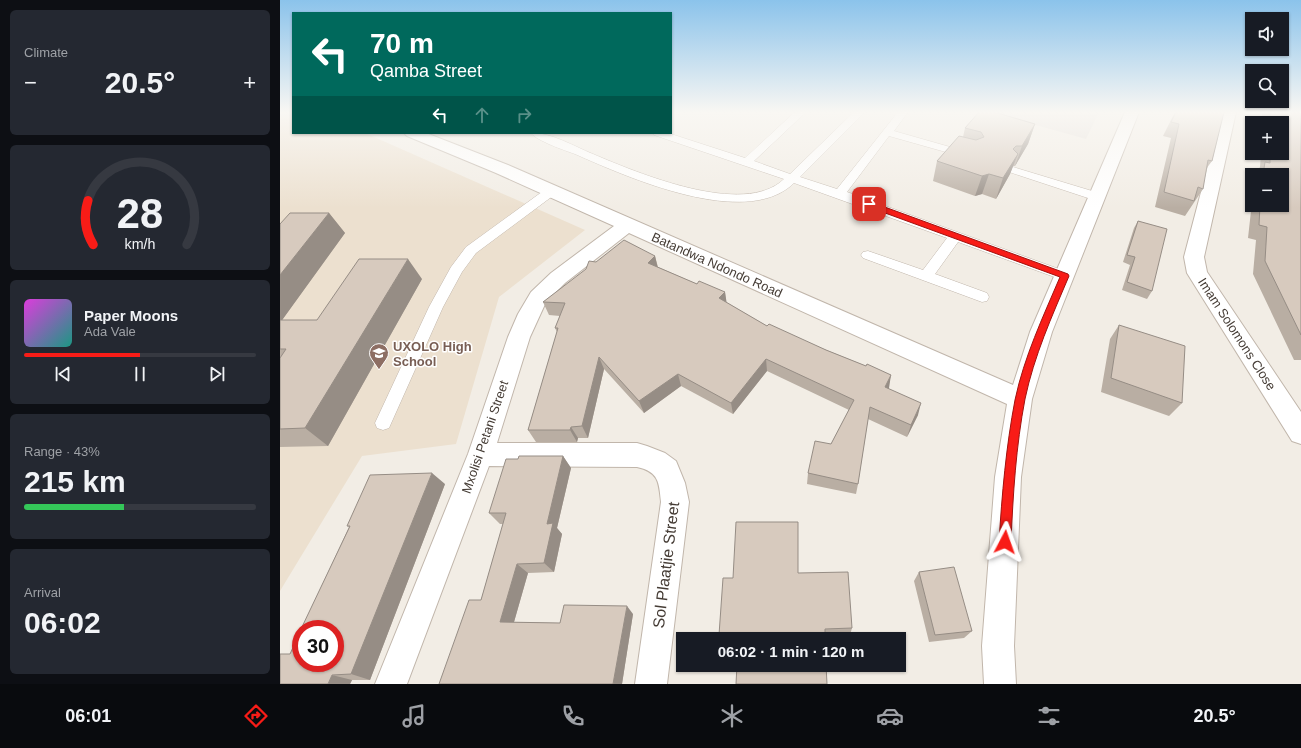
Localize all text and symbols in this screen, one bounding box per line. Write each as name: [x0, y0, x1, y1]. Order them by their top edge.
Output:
map controls: [1245, 12, 1289, 212]
button: sound: [1245, 12, 1289, 56]
icon: left: [304, 28, 356, 80]
text: 70 m: [370, 28, 434, 59]
text: Climate: [24, 45, 68, 60]
text: Qamba Street: [370, 61, 482, 81]
button: search: [1245, 64, 1289, 108]
text: 20.5°: [105, 66, 175, 99]
text: −: [24, 70, 37, 95]
text: +: [243, 70, 256, 95]
icon: left: [429, 104, 451, 126]
icon: ahead: [471, 104, 493, 126]
icon: right: [513, 104, 535, 126]
button: +: [1245, 116, 1289, 160]
button: −: [1245, 168, 1289, 212]
pin: [852, 187, 886, 221]
text: 28: [117, 190, 163, 237]
icon: arrive: [858, 193, 880, 215]
street label: Batandwa Ndondo Road: [649, 229, 785, 301]
text: km/h: [125, 236, 156, 252]
street label: Imam Solomons Close: [1195, 275, 1279, 393]
text: Paper Moons: [84, 307, 178, 324]
text: Ada Vale: [84, 324, 136, 339]
place label: UXOLO High School: [393, 339, 472, 369]
school or university icon: UXOLO High School: [368, 342, 390, 370]
icon: previous: [52, 363, 74, 385]
icon: pause: [129, 363, 151, 385]
icon: next: [206, 363, 228, 385]
street label: Mxolisi Petani Street: [459, 378, 512, 495]
text: Range · 43%: [24, 444, 100, 459]
text: 215 km: [24, 465, 126, 498]
street label: Sol Plaatjie Street: [650, 500, 682, 629]
position arrow: [984, 521, 1026, 563]
text: Arrival: [24, 585, 61, 600]
text: 06:02: [24, 606, 101, 639]
speed limit sign: 30: [292, 620, 344, 672]
text: 06:02 · 1 min · 120 m: [718, 643, 864, 660]
icon: directions: [242, 702, 270, 730]
icon: music: [400, 702, 428, 730]
icon: phone: [559, 702, 587, 730]
icon: climate: [718, 702, 746, 730]
icon: car: [876, 702, 904, 730]
icon: filters: [1035, 702, 1063, 730]
text: 06:01: [65, 706, 111, 726]
text: 20.5°: [1193, 706, 1236, 726]

